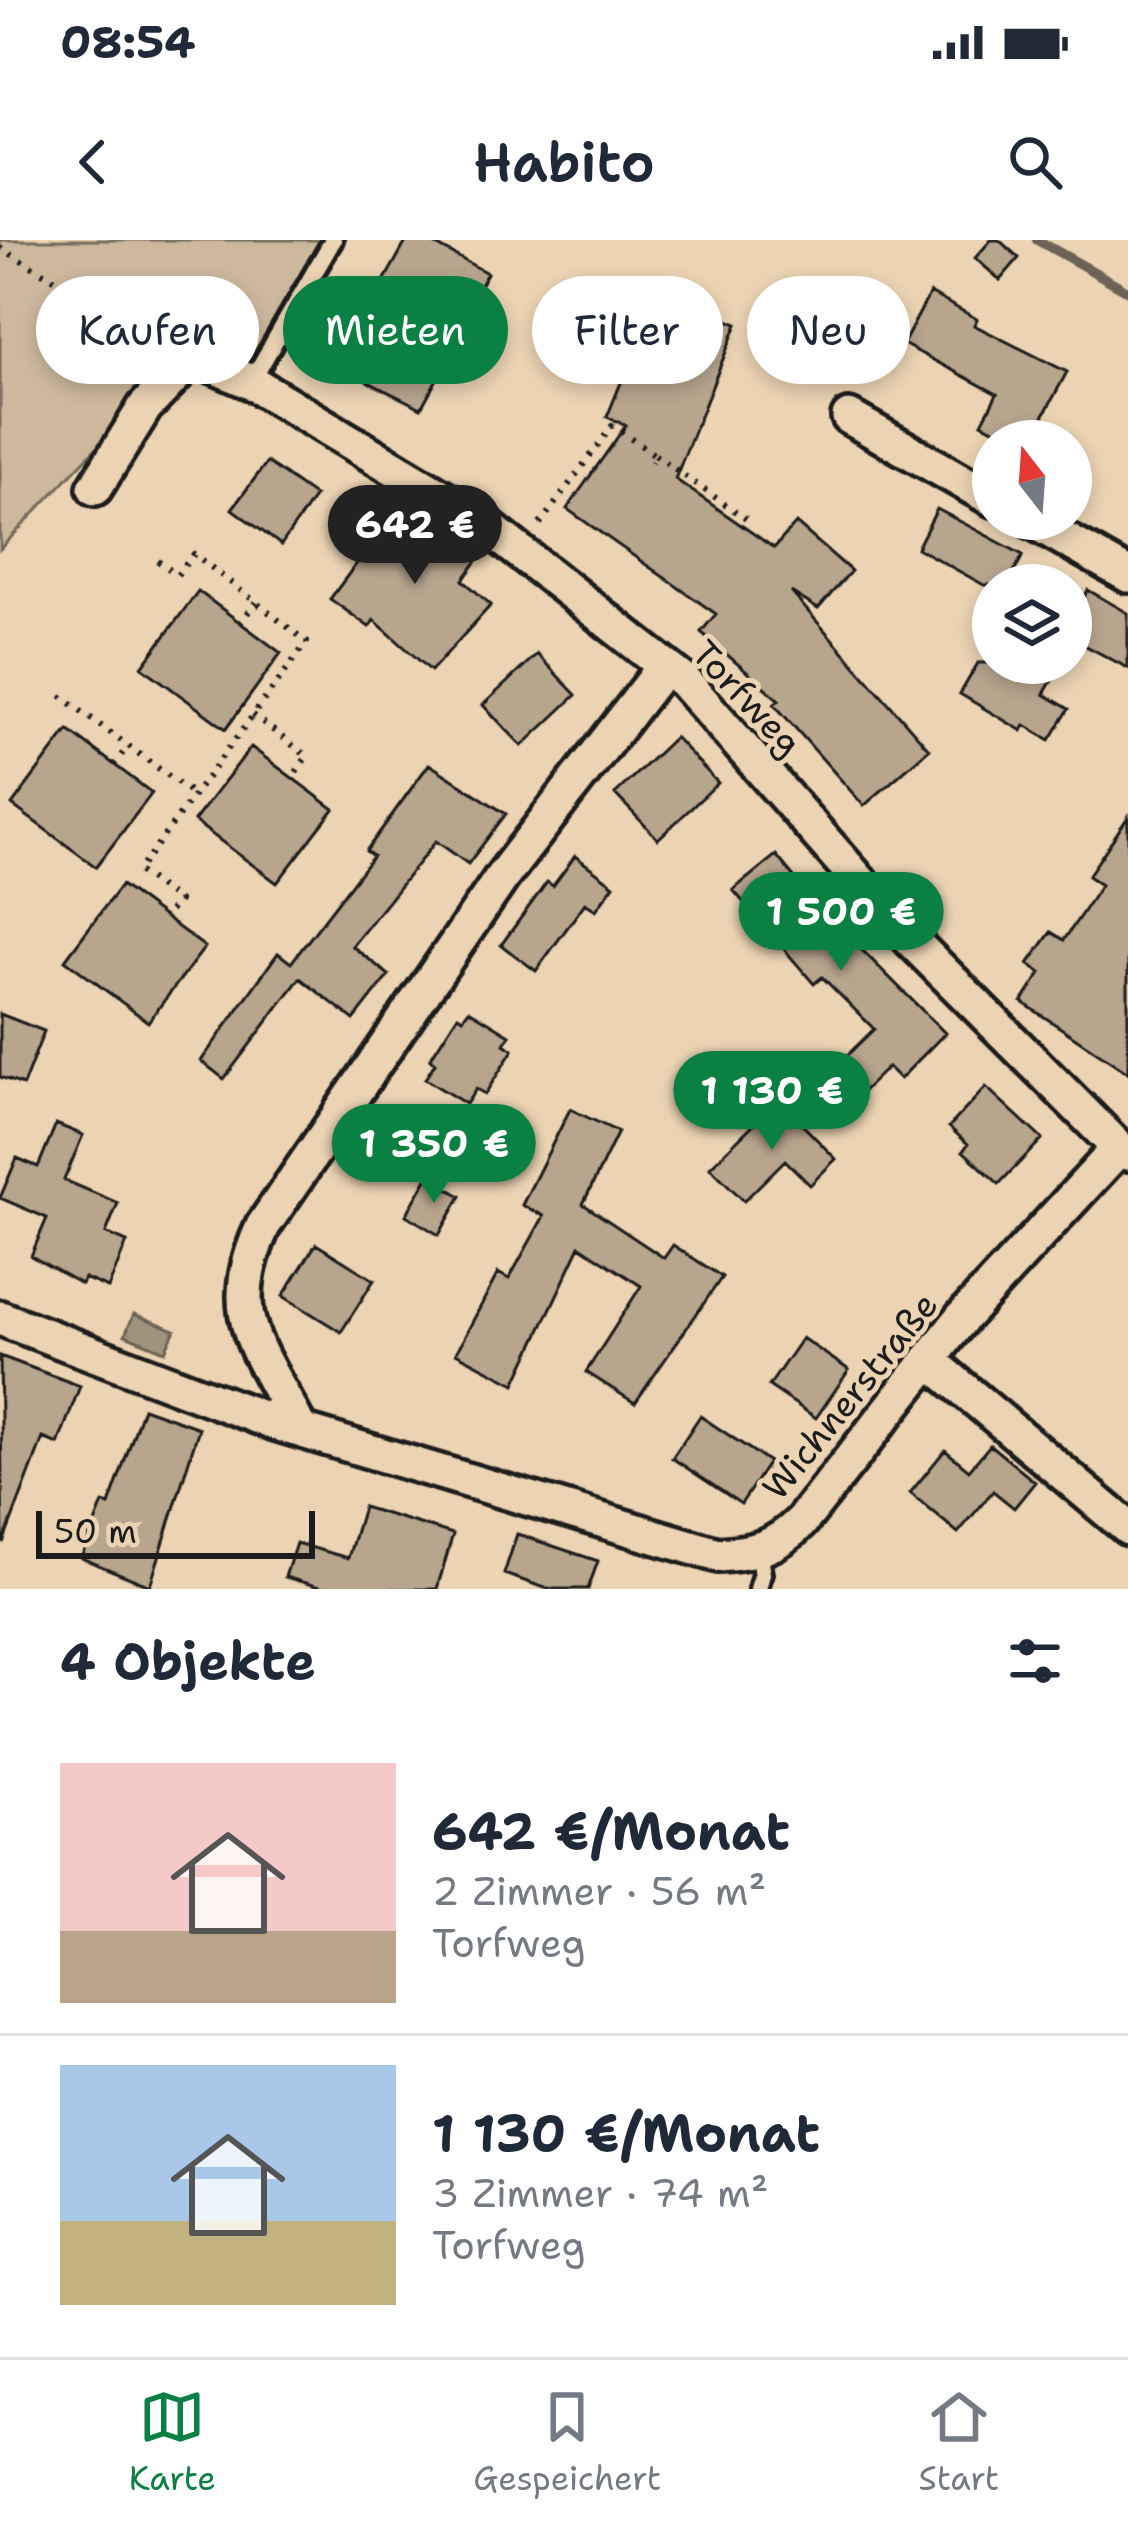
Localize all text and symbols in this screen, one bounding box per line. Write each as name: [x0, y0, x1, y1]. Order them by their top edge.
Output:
text: 08:54: [60, 12, 196, 72]
text: Habito: [473, 126, 655, 198]
icon: back: [60, 129, 126, 195]
icon: search: [1002, 129, 1068, 195]
chip: Kaufen: [36, 276, 259, 384]
chip: Mieten: [283, 276, 508, 384]
chip: Filter: [532, 276, 723, 384]
chip: Neu: [747, 276, 910, 384]
north arrow: [972, 420, 1092, 540]
map controls: [972, 420, 1092, 684]
pin: 642 €: [331, 485, 499, 587]
text: 642 €: [355, 498, 475, 550]
button: layers: [972, 564, 1092, 684]
street label: Torfweg: [681, 630, 813, 766]
pin: 1 500 €: [730, 872, 952, 974]
text: 1 500 €: [766, 885, 916, 937]
pin: 1 130 €: [661, 1051, 883, 1153]
text: 1 130 €: [700, 1064, 844, 1116]
pin: 1 350 €: [323, 1104, 545, 1206]
text: 1 350 €: [359, 1117, 509, 1169]
street label: Wichnerstraße: [751, 1282, 949, 1510]
scale bar: [36, 1505, 315, 1558]
text: 50 m: [54, 1509, 137, 1554]
text: 4 Objekte: [60, 1627, 316, 1695]
icon: filters: [1002, 1628, 1068, 1694]
text: 642 €/Monat: [432, 1797, 790, 1865]
icon: home: [156, 1811, 300, 1955]
text: 2 Zimmer · 56 m²: [432, 1865, 766, 1917]
text: Torfweg: [432, 1917, 585, 1969]
text: 1 130 €/Monat: [432, 2099, 820, 2167]
icon: home: [156, 2113, 300, 2257]
text: 3 Zimmer · 74 m²: [432, 2167, 769, 2219]
text: Torfweg: [432, 2219, 585, 2271]
tab: Karte: [129, 2384, 216, 2501]
tab: Gespeichert: [473, 2384, 661, 2501]
tab: Start: [919, 2384, 999, 2501]

